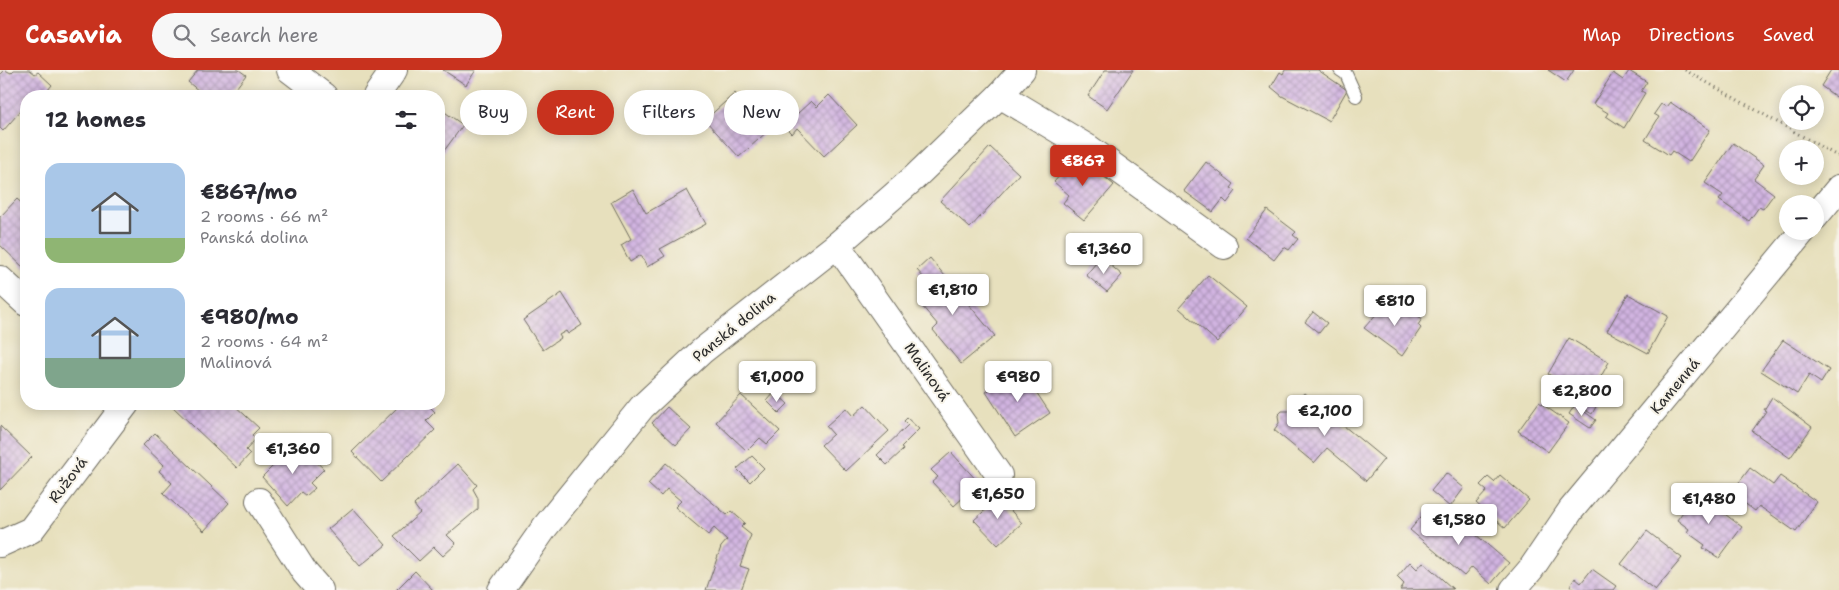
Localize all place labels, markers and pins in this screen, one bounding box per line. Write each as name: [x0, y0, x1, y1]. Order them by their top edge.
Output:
pin: €867: [1053, 144, 1113, 187]
pin: €1,360: [1063, 232, 1145, 275]
pin: €1,810: [912, 274, 994, 316]
pin: €810: [1365, 284, 1425, 327]
pin: €1,000: [736, 360, 818, 403]
pin: €980: [988, 360, 1048, 403]
pin: €2,800: [1541, 374, 1623, 417]
pin: €2,100: [1284, 394, 1366, 437]
pin: €1,360: [252, 432, 334, 475]
pin: €1,650: [957, 478, 1039, 520]
pin: €1,480: [1668, 482, 1750, 525]
pin: €1,580: [1418, 504, 1500, 546]

